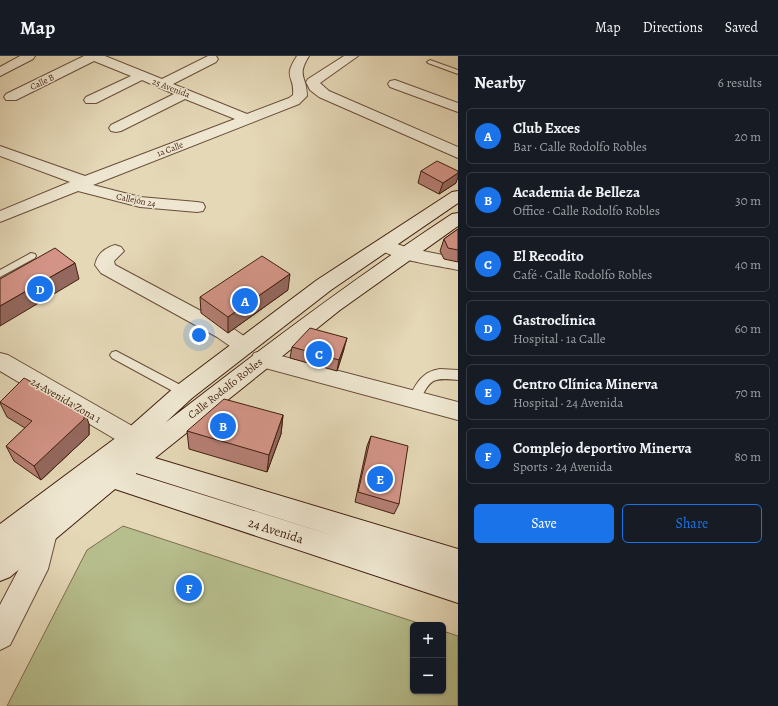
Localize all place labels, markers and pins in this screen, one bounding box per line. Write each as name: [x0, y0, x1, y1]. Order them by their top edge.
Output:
pin: D: [27, 274, 53, 304]
pin: A: [232, 286, 258, 316]
pin: C: [306, 339, 332, 369]
pin: B: [210, 411, 236, 441]
pin: E: [367, 464, 393, 494]
pin: F: [176, 573, 202, 603]

